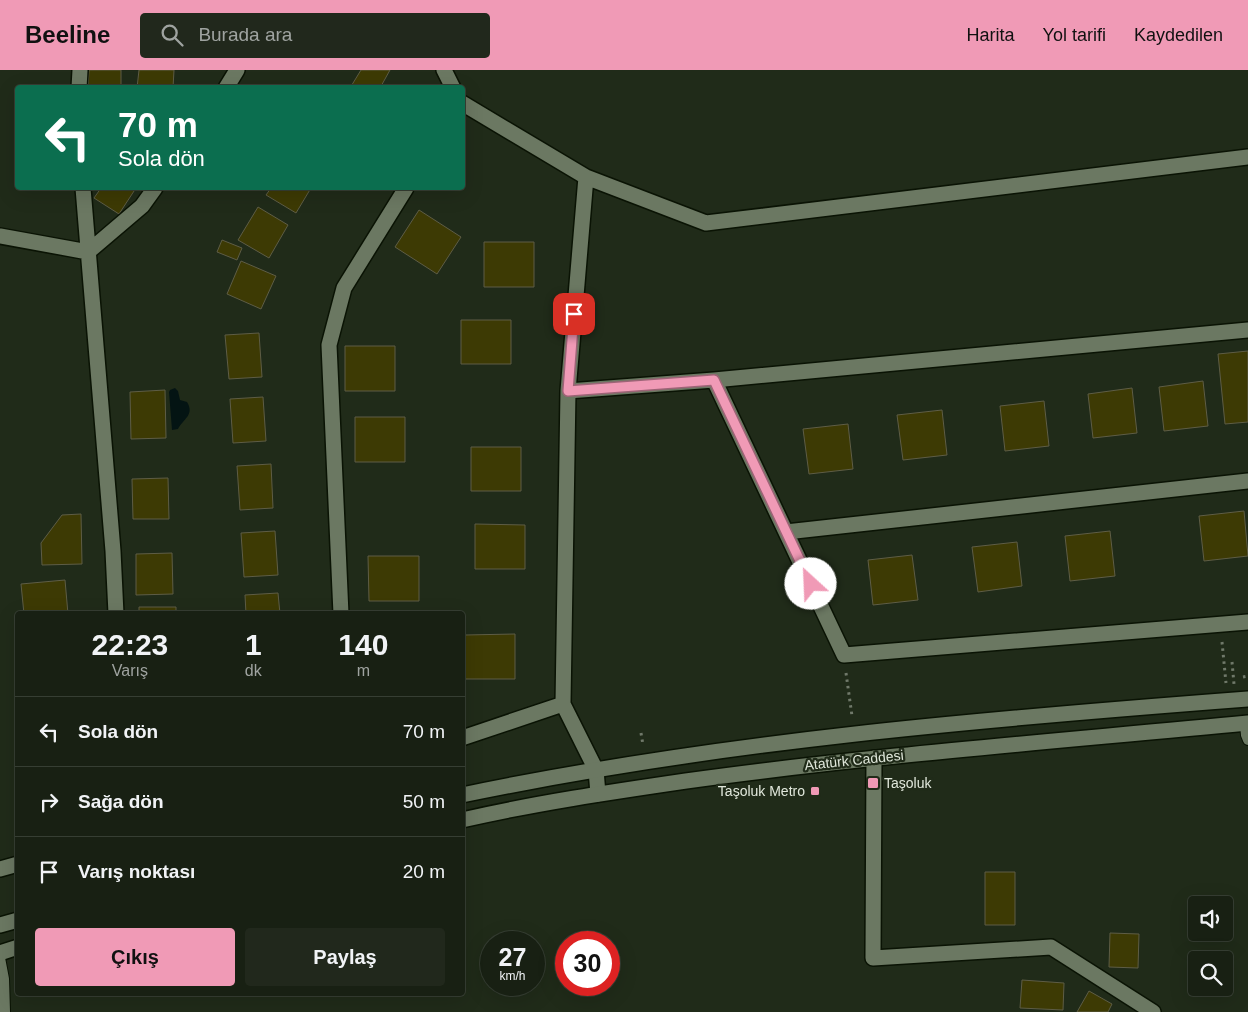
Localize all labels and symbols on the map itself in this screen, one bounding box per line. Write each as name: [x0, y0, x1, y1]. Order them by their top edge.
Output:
pin: [553, 293, 595, 335]
position arrow: [784, 557, 836, 609]
street label: Atatürk Caddesi: [804, 747, 904, 773]
place label: Taşoluk: [884, 775, 932, 791]
marker: Taşoluk: [866, 776, 880, 790]
place label: Taşoluk Metro: [718, 783, 805, 799]
marker: Taşoluk Metro: [809, 785, 821, 797]
speed limit sign: 30: [555, 931, 620, 996]

